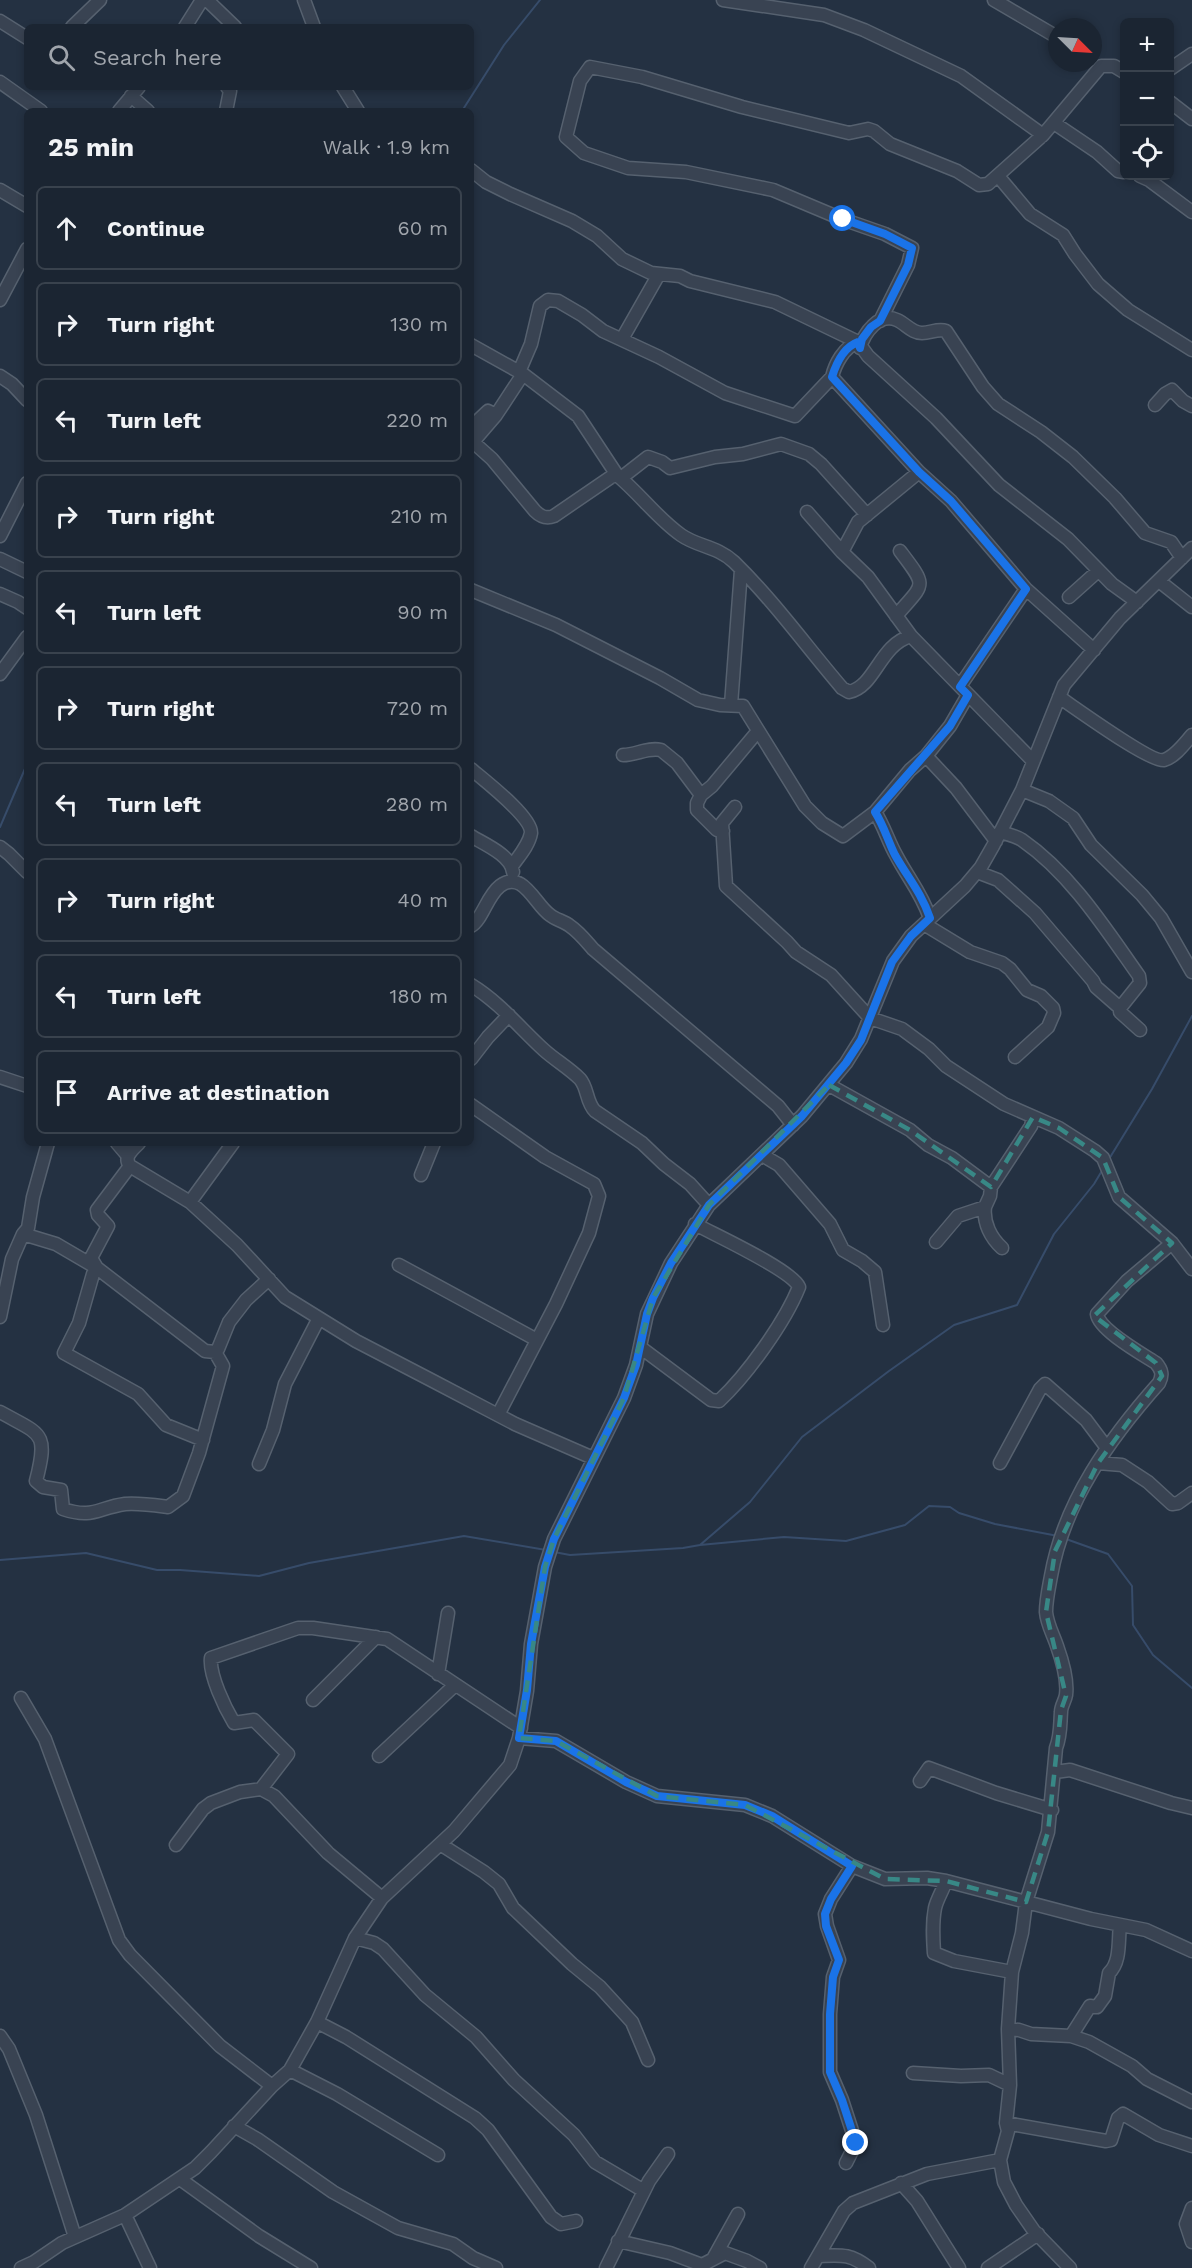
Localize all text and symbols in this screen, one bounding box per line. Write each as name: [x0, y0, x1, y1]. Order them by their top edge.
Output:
north arrow: [1048, 18, 1102, 72]
map controls: [1120, 18, 1174, 180]
button: +: [1120, 18, 1174, 72]
search box: [24, 24, 474, 90]
icon: search: [45, 41, 78, 74]
text: Search here: [93, 45, 222, 70]
button: −: [1120, 72, 1174, 126]
button: locate: [1120, 126, 1174, 180]
text: 25 min: [48, 132, 134, 162]
text: Walk · 1.9 km: [323, 135, 450, 159]
route start: [829, 205, 855, 231]
icon: ahead: [50, 212, 83, 245]
text: Continue: [107, 216, 205, 241]
text: 60 m: [398, 216, 448, 240]
icon: right: [50, 308, 83, 341]
text: Turn right: [107, 312, 214, 337]
text: 130 m: [390, 312, 448, 336]
icon: left: [50, 404, 83, 437]
text: Turn left: [107, 408, 201, 433]
text: 220 m: [386, 408, 448, 432]
icon: right: [50, 500, 83, 533]
text: Turn right: [107, 504, 214, 529]
text: 210 m: [390, 504, 448, 528]
icon: left: [50, 596, 83, 629]
text: Turn left: [107, 600, 201, 625]
text: 90 m: [397, 600, 448, 624]
icon: right: [50, 692, 83, 725]
text: Turn right: [107, 696, 214, 721]
text: 720 m: [387, 696, 448, 720]
icon: left: [50, 788, 83, 821]
text: Turn left: [107, 792, 201, 817]
text: 280 m: [386, 792, 448, 816]
icon: right: [50, 884, 83, 917]
text: Turn right: [107, 888, 214, 913]
text: 40 m: [397, 888, 448, 912]
icon: left: [50, 980, 83, 1013]
text: Turn left: [107, 984, 201, 1009]
text: 180 m: [390, 984, 448, 1008]
icon: arrive: [50, 1076, 83, 1109]
text: Arrive at destination: [107, 1080, 330, 1105]
route end: [842, 2129, 868, 2155]

